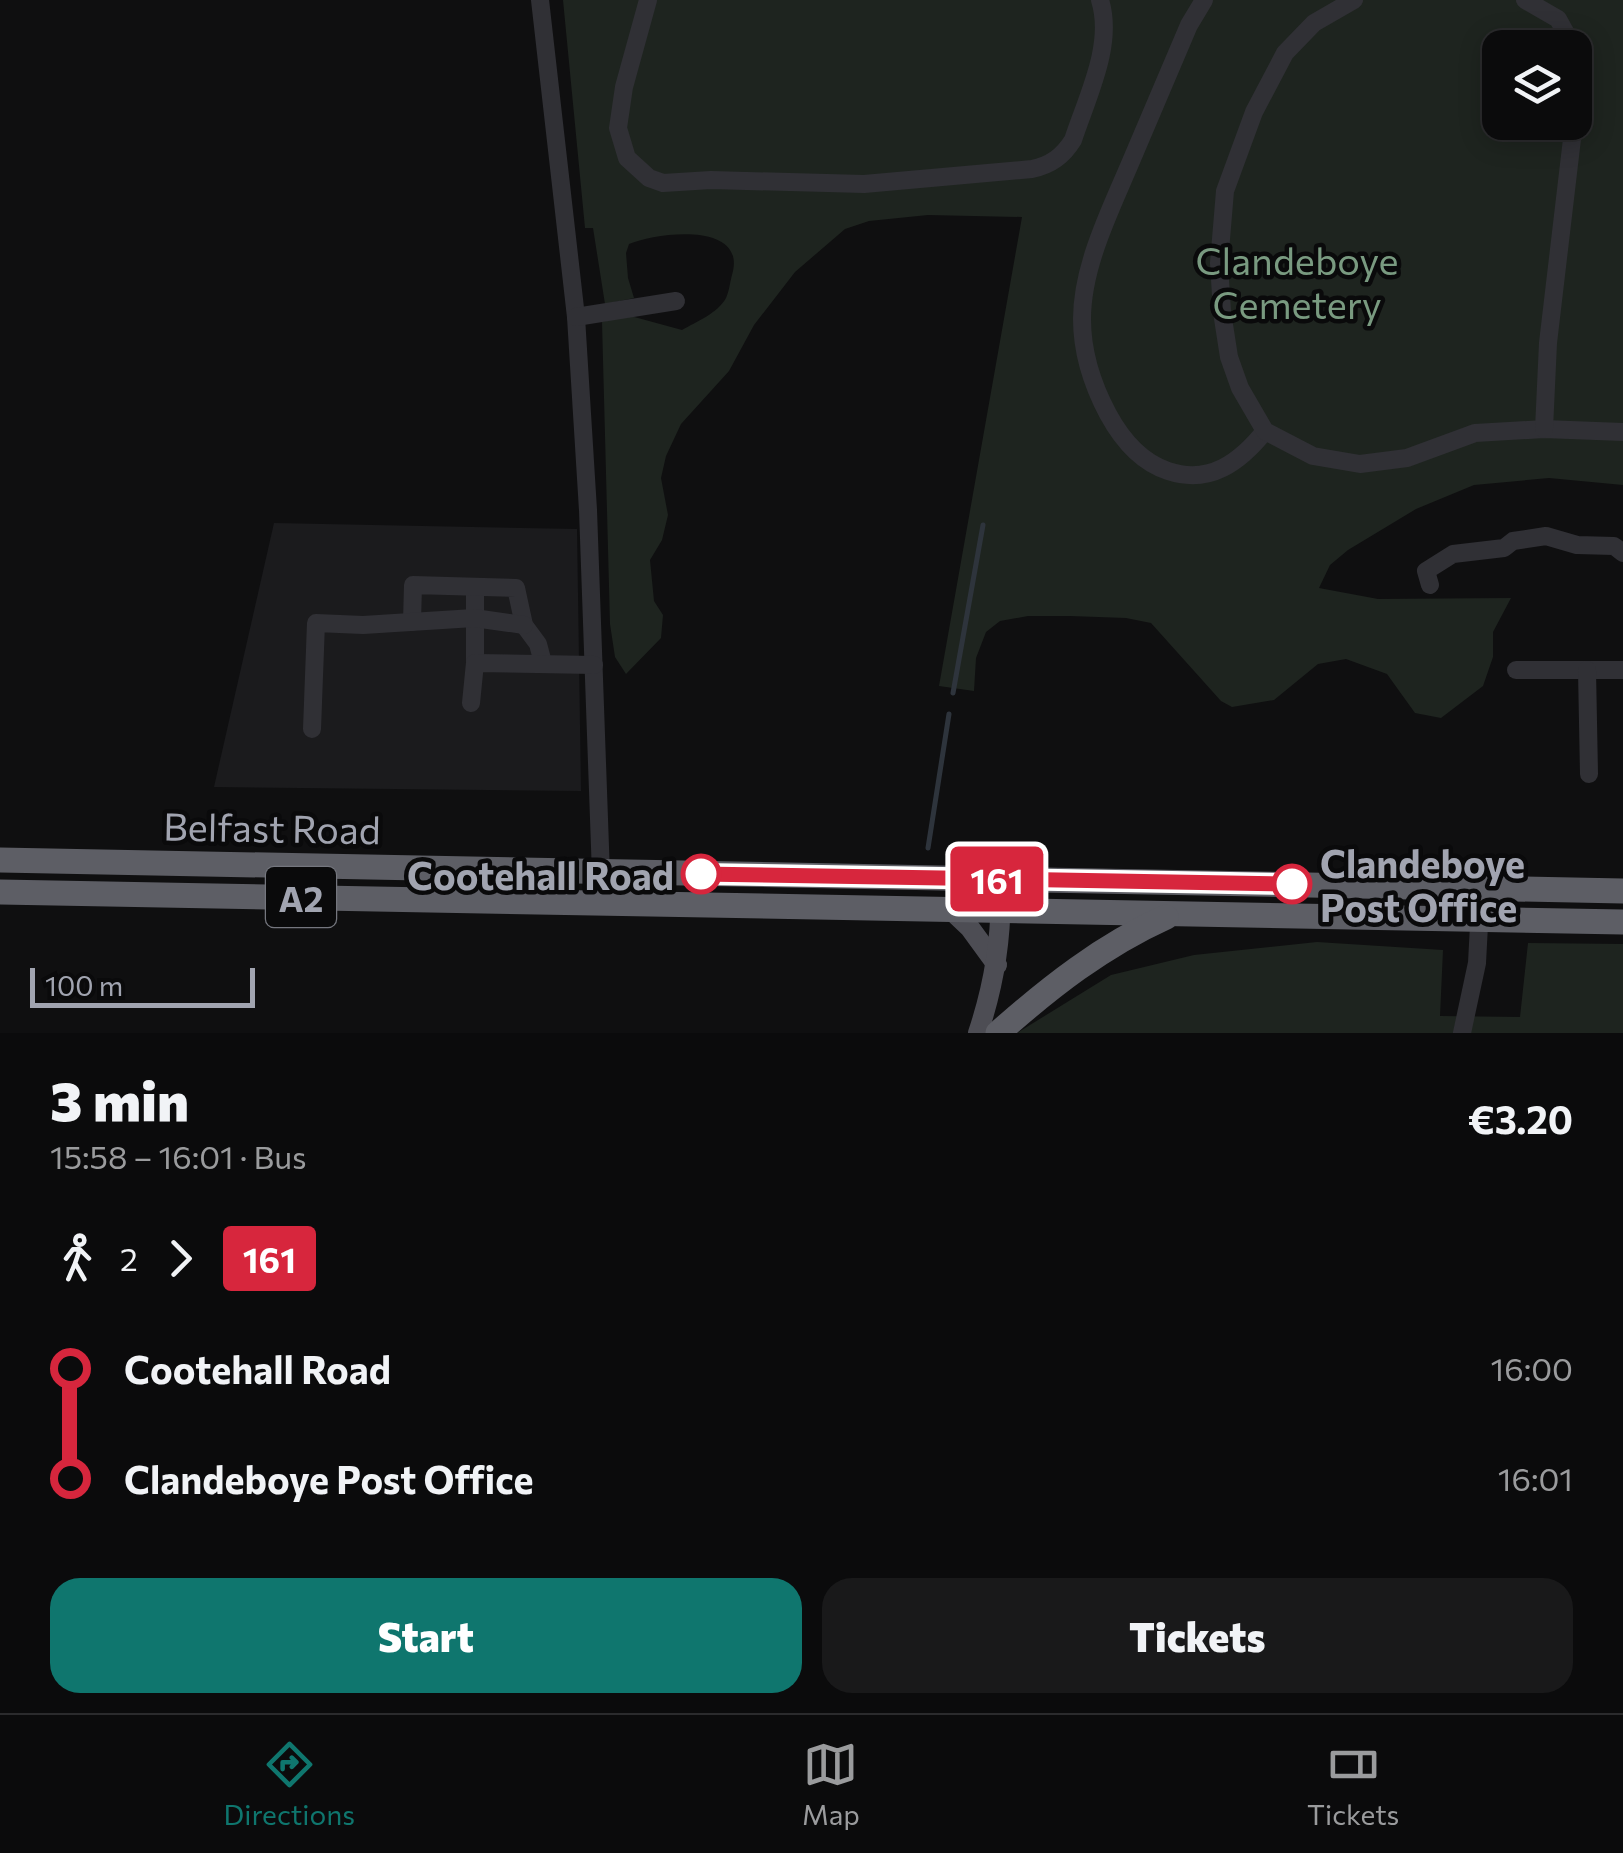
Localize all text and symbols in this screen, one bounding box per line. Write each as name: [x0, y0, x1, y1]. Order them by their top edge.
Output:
map controls: [1482, 30, 1592, 140]
button: layers: [1482, 30, 1592, 140]
park label: Clandeboye Cemetery: [1196, 236, 1398, 327]
street label: Belfast Road: [163, 802, 381, 852]
place label: Clandeboye Post Office: [1320, 839, 1525, 930]
line badge: 161: [940, 846, 1054, 912]
place label: Cootehall Road: [407, 851, 674, 898]
marker: Cootehall Road: [682, 855, 720, 893]
text: 161: [970, 858, 1024, 901]
marker: Clandeboye Post Office: [1273, 865, 1311, 903]
road number: A2: [266, 867, 336, 927]
scale bar: [30, 963, 255, 1008]
text: 100 m: [45, 968, 123, 1002]
text: 3 min: [50, 1065, 189, 1132]
text: €3.20: [1468, 1095, 1573, 1142]
text: 15:58 – 16:01 · Bus: [50, 1136, 307, 1176]
icon: walk: [50, 1231, 105, 1286]
icon: forward: [153, 1231, 208, 1286]
text: 161: [243, 1237, 296, 1280]
text: 2: [120, 1238, 138, 1278]
text: Cootehall Road: [124, 1345, 391, 1392]
text: 16:00: [1491, 1348, 1573, 1388]
text: Clandeboye Post Office: [124, 1455, 534, 1502]
text: 16:01: [1498, 1458, 1573, 1498]
button: Start: [50, 1578, 802, 1693]
button: Tickets: [822, 1578, 1573, 1693]
tab: Directions: [224, 1737, 355, 1831]
tab: Map: [802, 1737, 860, 1831]
tab: Tickets: [1307, 1737, 1399, 1831]

